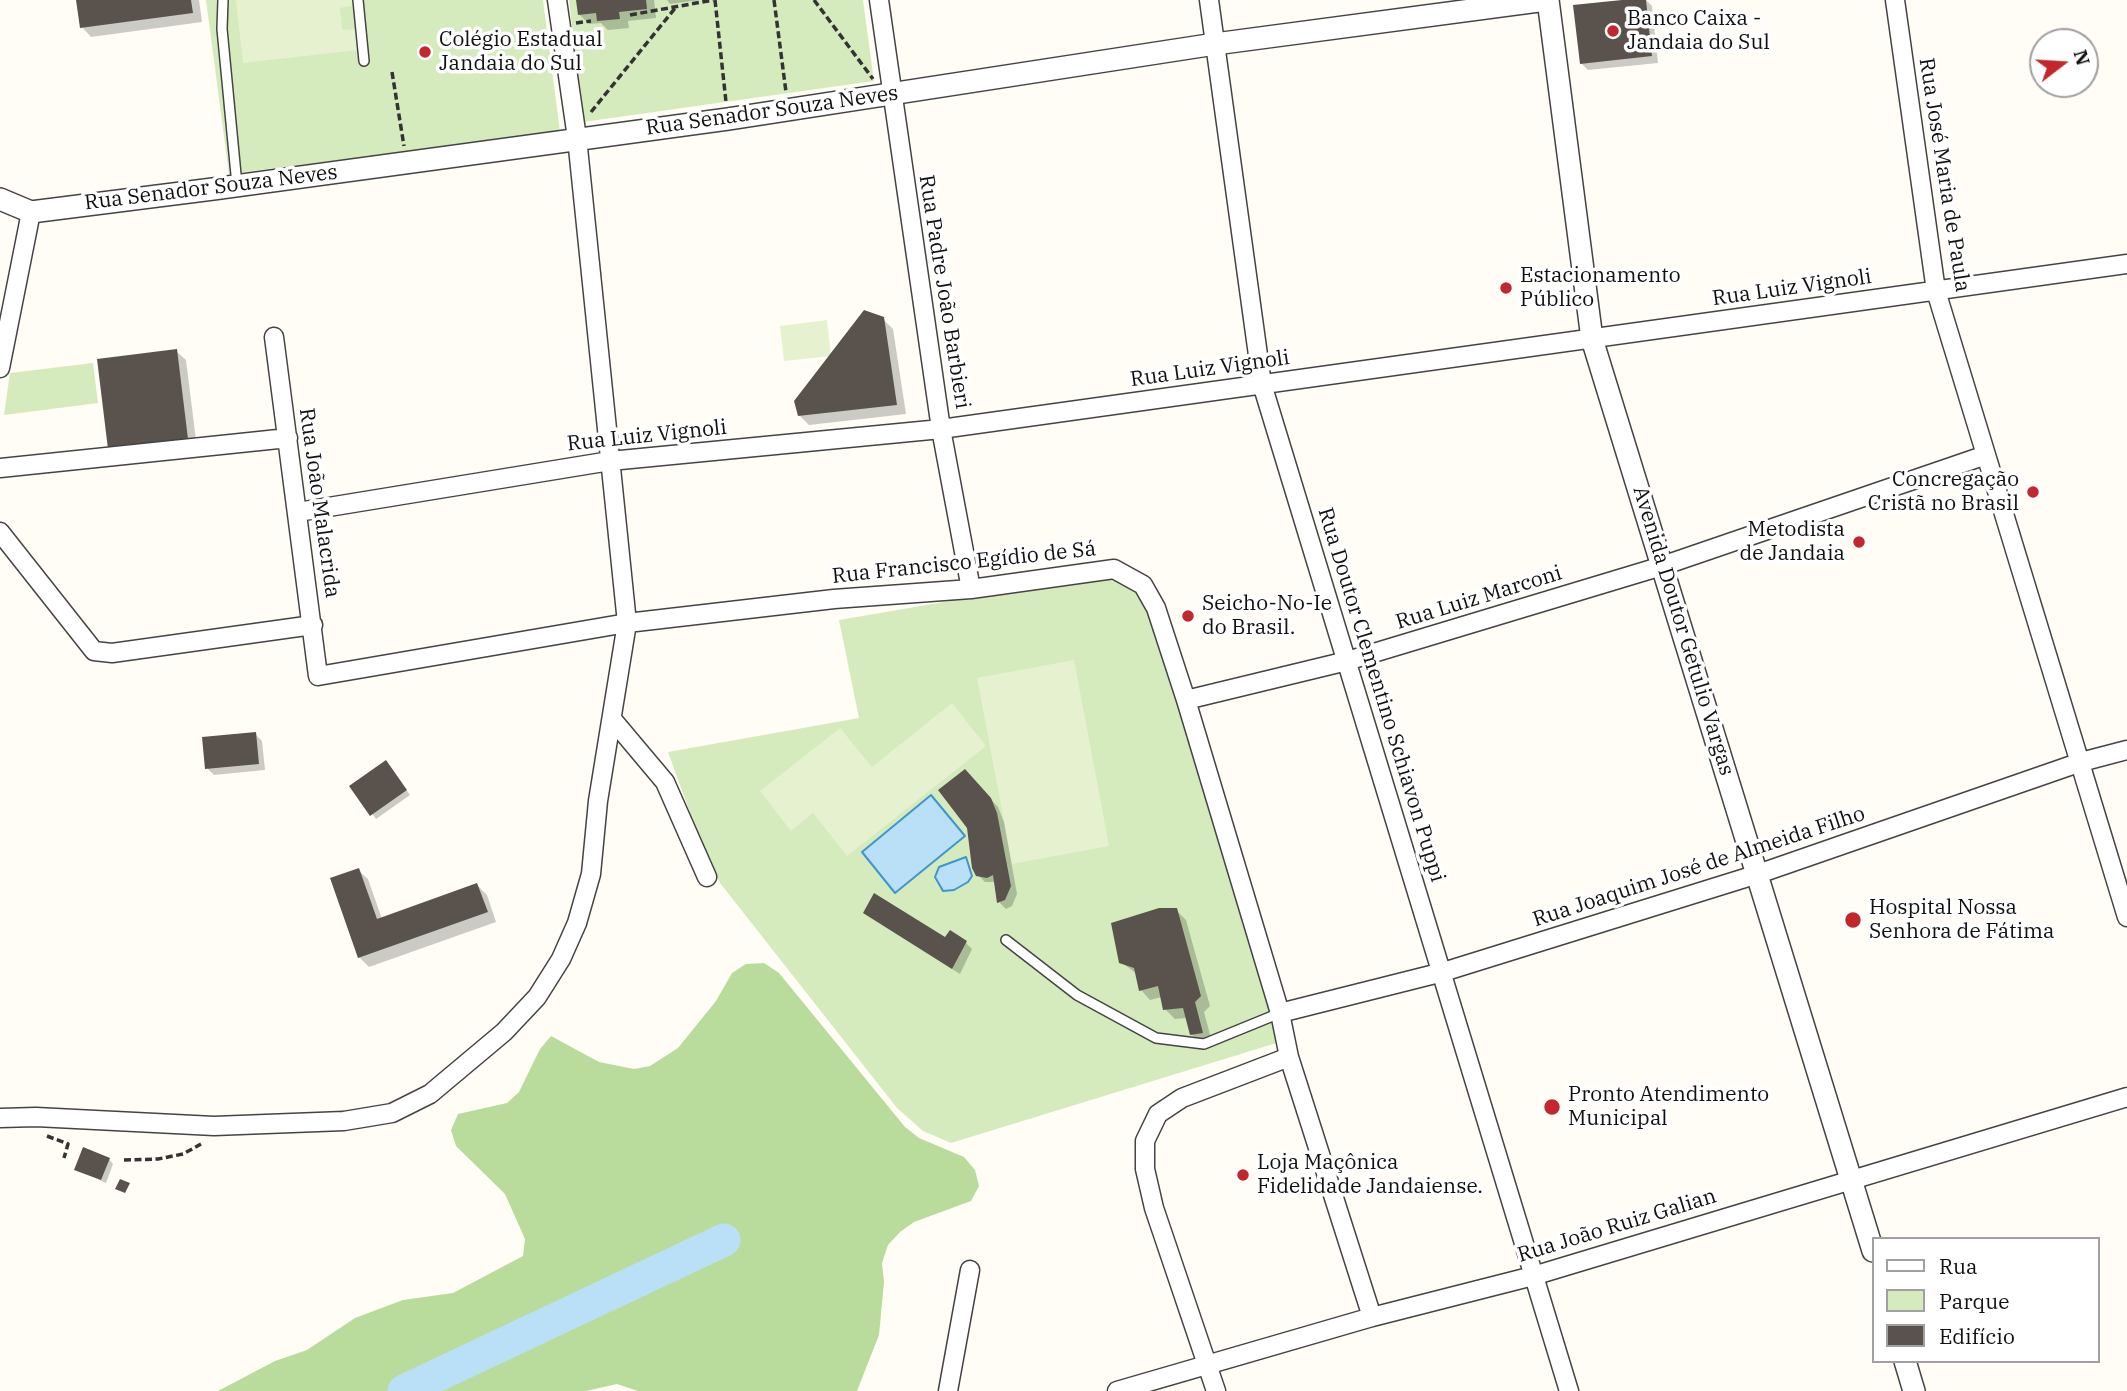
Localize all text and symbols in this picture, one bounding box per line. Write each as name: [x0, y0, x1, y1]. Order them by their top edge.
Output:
place label: Banco Caixa - Jandaia do Sul: [1627, 6, 1770, 56]
marker: Banco Caixa - Jandaia do Sul: [1605, 23, 1621, 39]
place label: Colégio Estadual Jandaia do Sul: [439, 27, 603, 77]
north arrow: [2029, 28, 2099, 98]
marker: Colégio Estadual Jandaia do Sul: [417, 44, 433, 60]
text: N: [2068, 47, 2096, 68]
street label: Rua José Maria de Paula: [1913, 56, 1975, 294]
street label: Rua Senador Souza Neves: [644, 81, 900, 141]
street label: Rua Senador Souza Neves: [83, 160, 339, 216]
street label: Rua Padre João Barbieri: [913, 173, 975, 411]
place label: Estacionamento Público: [1520, 263, 1681, 313]
street label: Rua Luiz Vignoli: [1711, 264, 1873, 312]
marker: Estacionamento Público: [1498, 280, 1514, 296]
street label: Rua Luiz Vignoli: [1129, 345, 1291, 393]
street label: Rua João Malacrida: [293, 406, 345, 600]
street label: Rua Luiz Vignoli: [566, 415, 728, 457]
place label: Concregação Cristã no Brasil: [1868, 467, 2019, 517]
street label: Avenida Doutor Getulio Vargas: [1627, 483, 1739, 779]
marker: Concregação Cristã no Brasil: [2025, 484, 2041, 500]
street label: Rua Doutor Clementino Schiavon Puppi: [1312, 505, 1450, 885]
place label: Metodista de Jandaia: [1739, 517, 1845, 567]
marker: Metodista de Jandaia: [1851, 534, 1867, 550]
street label: Rua Francisco Egídio de Sá: [831, 537, 1097, 589]
street label: Rua Luiz Marconi: [1393, 561, 1565, 635]
place label: Seicho-No-Ie do Brasil.: [1202, 591, 1332, 641]
marker: Seicho-No-Ie do Brasil.: [1180, 608, 1196, 624]
street label: Rua Joaquim José de Almeida Filho: [1530, 801, 1868, 933]
place label: Hospital Nossa Senhora de Fátima: [1869, 895, 2055, 945]
marker: Hospital Nossa Senhora de Fátima: [1843, 910, 1863, 930]
place label: Pronto Atendimento Municipal: [1568, 1082, 1769, 1132]
marker: Pronto Atendimento Municipal: [1542, 1097, 1562, 1117]
place label: Loja Maçônica Fidelidade Jandaiense.: [1257, 1150, 1483, 1200]
marker: Loja Maçônica Fidelidade Jandaiense.: [1235, 1167, 1251, 1183]
street label: Rua João Ruiz Galian: [1514, 1184, 1720, 1268]
legend: [1871, 1237, 2099, 1363]
text: Rua: [1939, 1252, 1977, 1280]
text: Parque: [1939, 1287, 2009, 1315]
text: Edifício: [1939, 1322, 2015, 1350]

